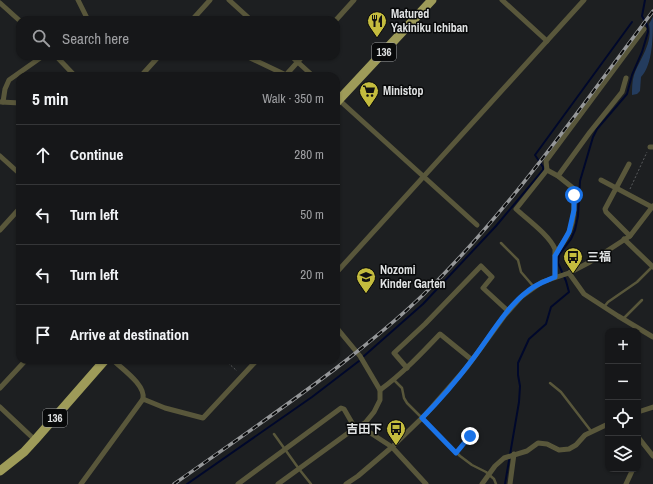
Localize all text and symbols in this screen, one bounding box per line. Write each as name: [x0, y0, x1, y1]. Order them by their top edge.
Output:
place label: Matured Yakiniku Ichiban: [391, 6, 468, 36]
restaurant icon: Matured Yakiniku Ichiban: [366, 10, 388, 38]
search box: [16, 16, 340, 60]
icon: search: [30, 27, 52, 49]
text: Search here: [62, 28, 129, 49]
road number: 136: [372, 43, 396, 61]
supermarket icon: Ministop: [358, 80, 380, 108]
place label: Ministop: [383, 83, 423, 99]
text: 5 min: [32, 87, 68, 110]
text: Walk · 350 m: [262, 90, 324, 107]
icon: ahead: [32, 144, 54, 166]
text: Continue: [70, 144, 123, 165]
text: 280 m: [294, 146, 324, 163]
route start: [565, 186, 583, 204]
icon: left: [32, 204, 54, 226]
text: Turn left: [70, 204, 118, 225]
text: 50 m: [300, 206, 324, 223]
bus stop icon: 三福: [562, 246, 584, 274]
place label: 三福: [587, 249, 611, 265]
place label: Nozomi Kinder Garten: [380, 262, 446, 292]
icon: left: [32, 264, 54, 286]
text: Turn left: [70, 264, 118, 285]
text: 20 m: [300, 266, 324, 283]
school or university icon: Nozomi Kinder Garten: [355, 266, 377, 294]
icon: arrive: [32, 324, 54, 346]
text: Arrive at destination: [70, 324, 189, 345]
map controls: [605, 328, 641, 472]
button: +: [605, 328, 641, 364]
button: −: [605, 364, 641, 400]
button: locate: [605, 400, 641, 436]
road number: 136: [43, 409, 67, 427]
bus stop icon: 吉田下: [385, 418, 407, 446]
place label: 吉田下: [346, 421, 382, 437]
route end: [461, 427, 479, 445]
button: layers: [605, 436, 641, 472]

